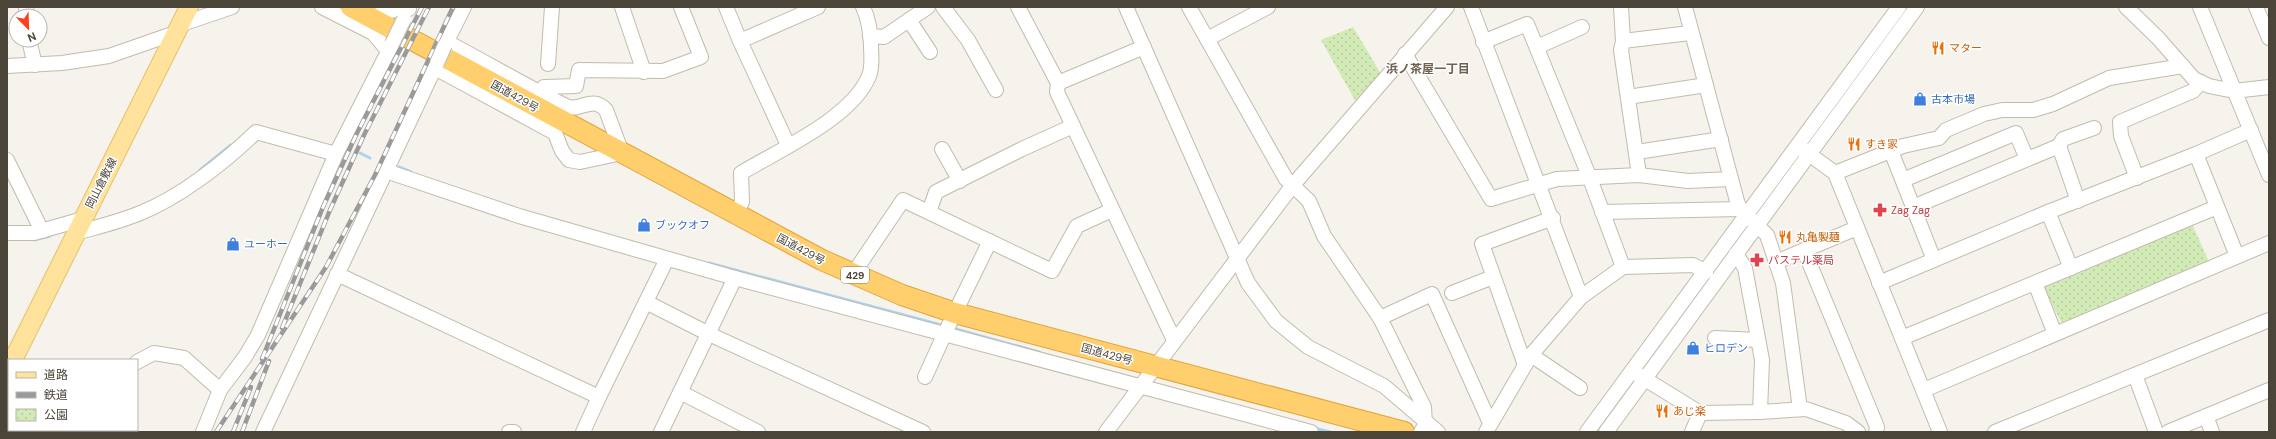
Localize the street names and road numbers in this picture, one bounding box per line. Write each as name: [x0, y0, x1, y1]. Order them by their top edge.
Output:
street label: 国道429号: [489, 77, 541, 115]
street label: 岡山倉敷線: [82, 155, 120, 211]
street label: 国道429号: [774, 230, 828, 268]
road number: 429: [841, 267, 869, 283]
street label: 国道429号: [1080, 340, 1134, 368]

